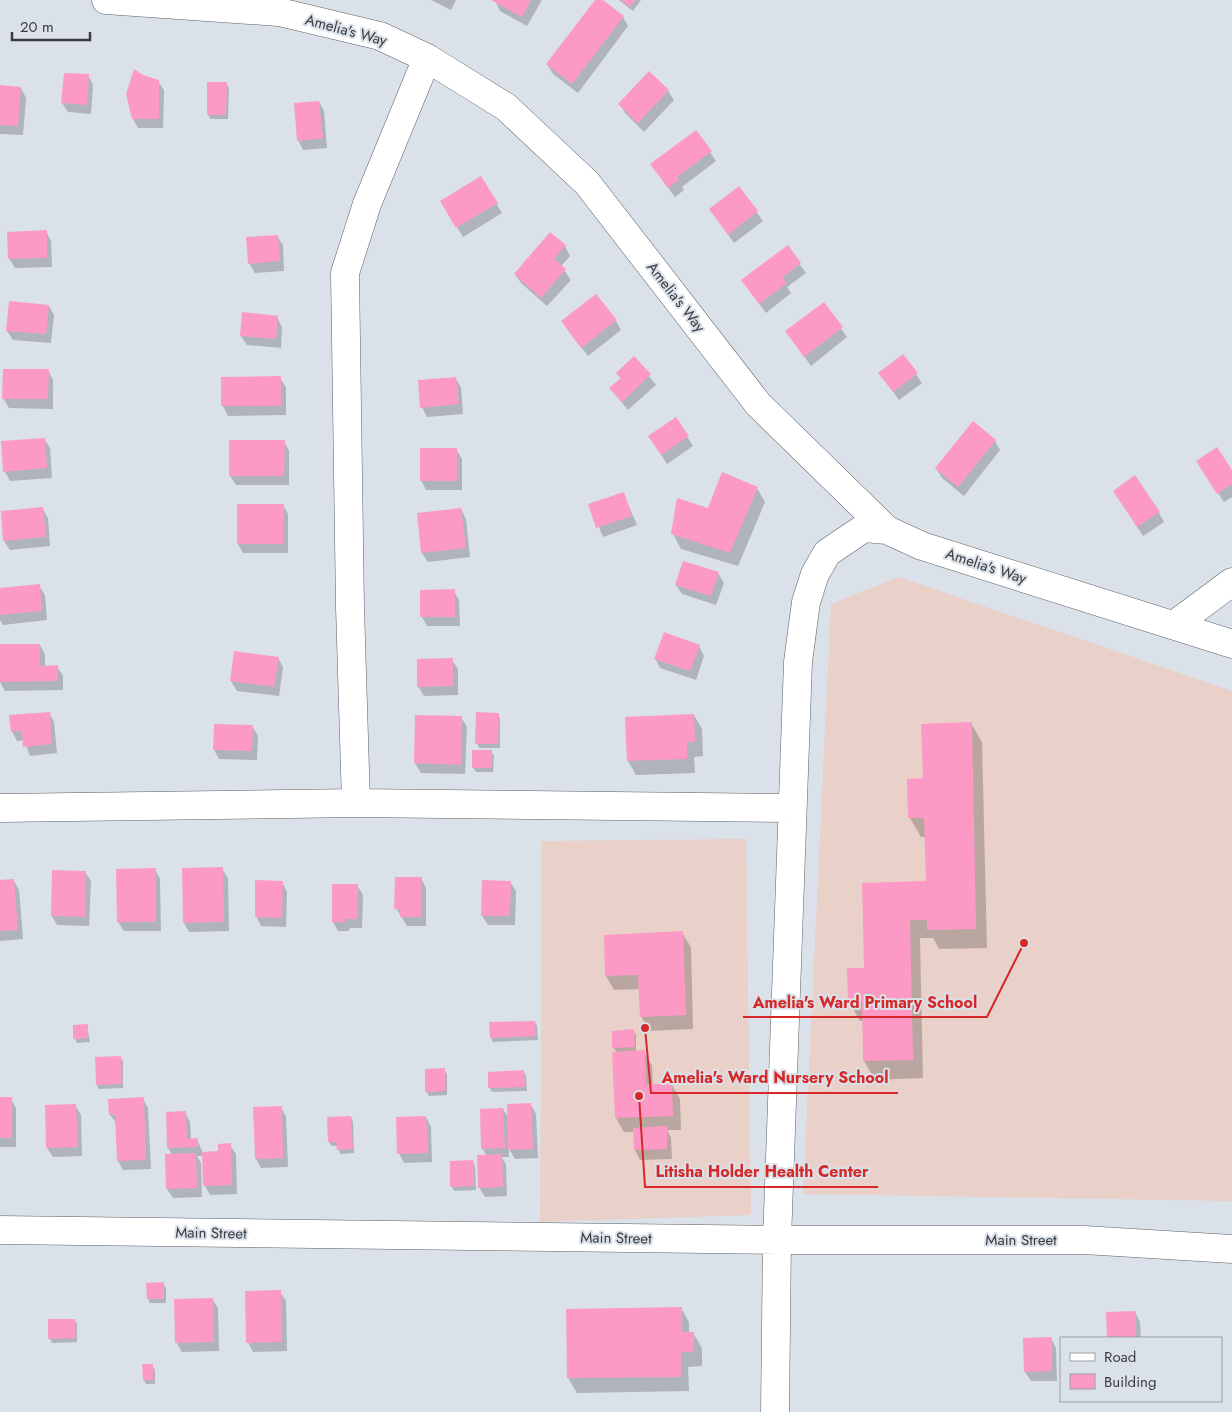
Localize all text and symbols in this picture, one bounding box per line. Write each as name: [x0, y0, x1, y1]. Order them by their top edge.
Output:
street label: Amelia's Way: [303, 9, 390, 52]
scale bar: [12, 10, 90, 42]
text: 20 m: [20, 16, 54, 38]
street label: Amelia's Way: [642, 257, 711, 337]
street label: Amelia's Way: [943, 543, 1030, 590]
callout: Amelia's Ward Primary School: [743, 986, 987, 1017]
text: Amelia's Ward Primary School: [752, 991, 977, 1014]
callout: Amelia's Ward Nursery School: [651, 1062, 898, 1093]
text: Amelia's Ward Nursery School: [661, 1066, 889, 1089]
callout: Litisha Holder Health Center: [645, 1156, 878, 1187]
text: Litisha Holder Health Center: [655, 1160, 869, 1183]
street label: Main Street: [175, 1221, 247, 1245]
street label: Main Street: [580, 1226, 652, 1250]
street label: Main Street: [985, 1229, 1057, 1251]
legend: [1060, 1337, 1222, 1402]
text: Road: [1104, 1346, 1136, 1368]
text: Building: [1104, 1371, 1156, 1393]

